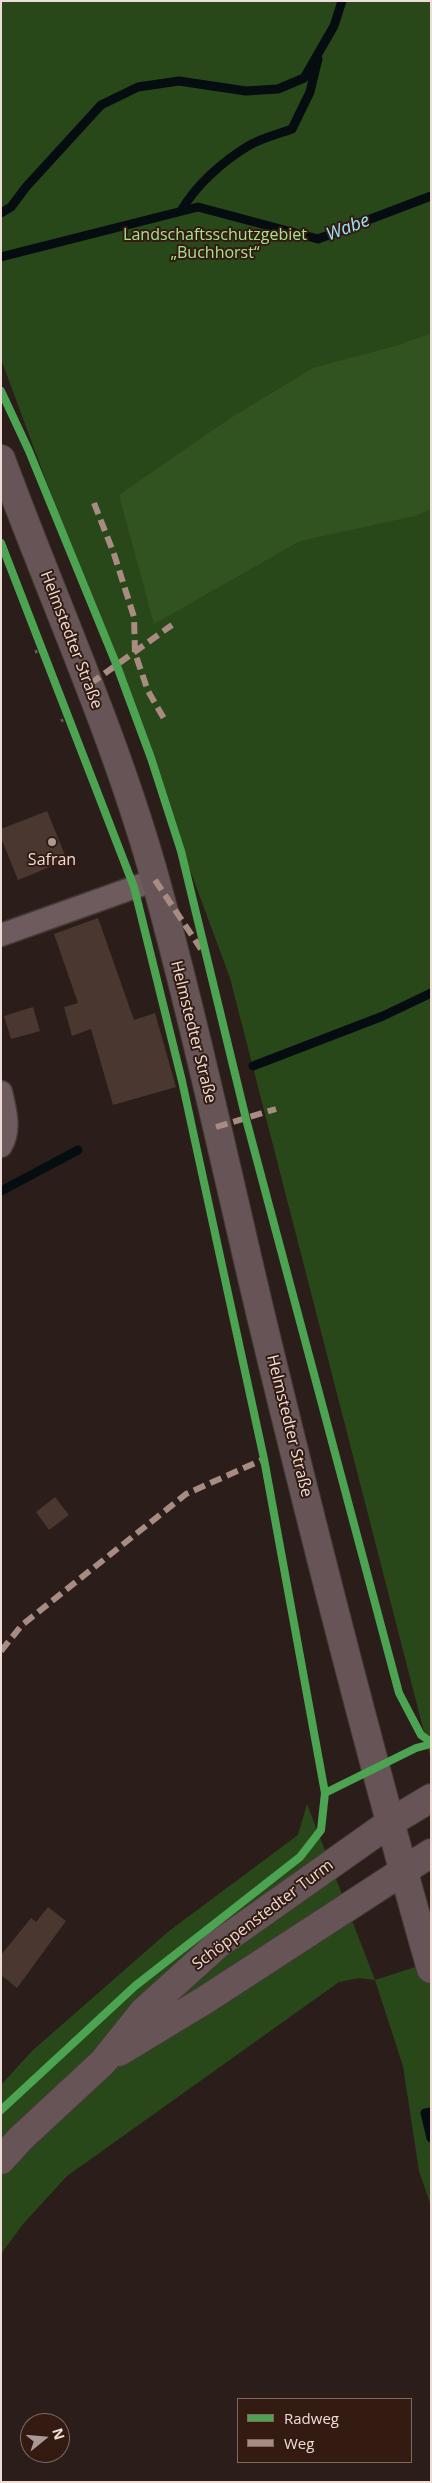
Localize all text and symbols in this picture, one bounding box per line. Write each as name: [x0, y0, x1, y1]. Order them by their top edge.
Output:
water label: Wabe: [323, 210, 373, 246]
park label: Landschaftsschutzgebiet „Buchhorst“: [123, 225, 307, 263]
street label: Helmstedter Straße: [36, 568, 106, 712]
marker: Safran: [46, 836, 58, 848]
place label: Safran: [28, 850, 76, 870]
street label: Helmstedter Straße: [166, 959, 220, 1105]
street label: Helmstedter Straße: [262, 1353, 316, 1499]
street label: Schöppenstedter Turm: [189, 1856, 337, 1974]
legend: [237, 2398, 412, 2463]
text: Radweg: [284, 2408, 339, 2428]
north arrow: [20, 2413, 70, 2463]
text: N: [48, 2426, 70, 2442]
text: Weg: [284, 2433, 314, 2453]

